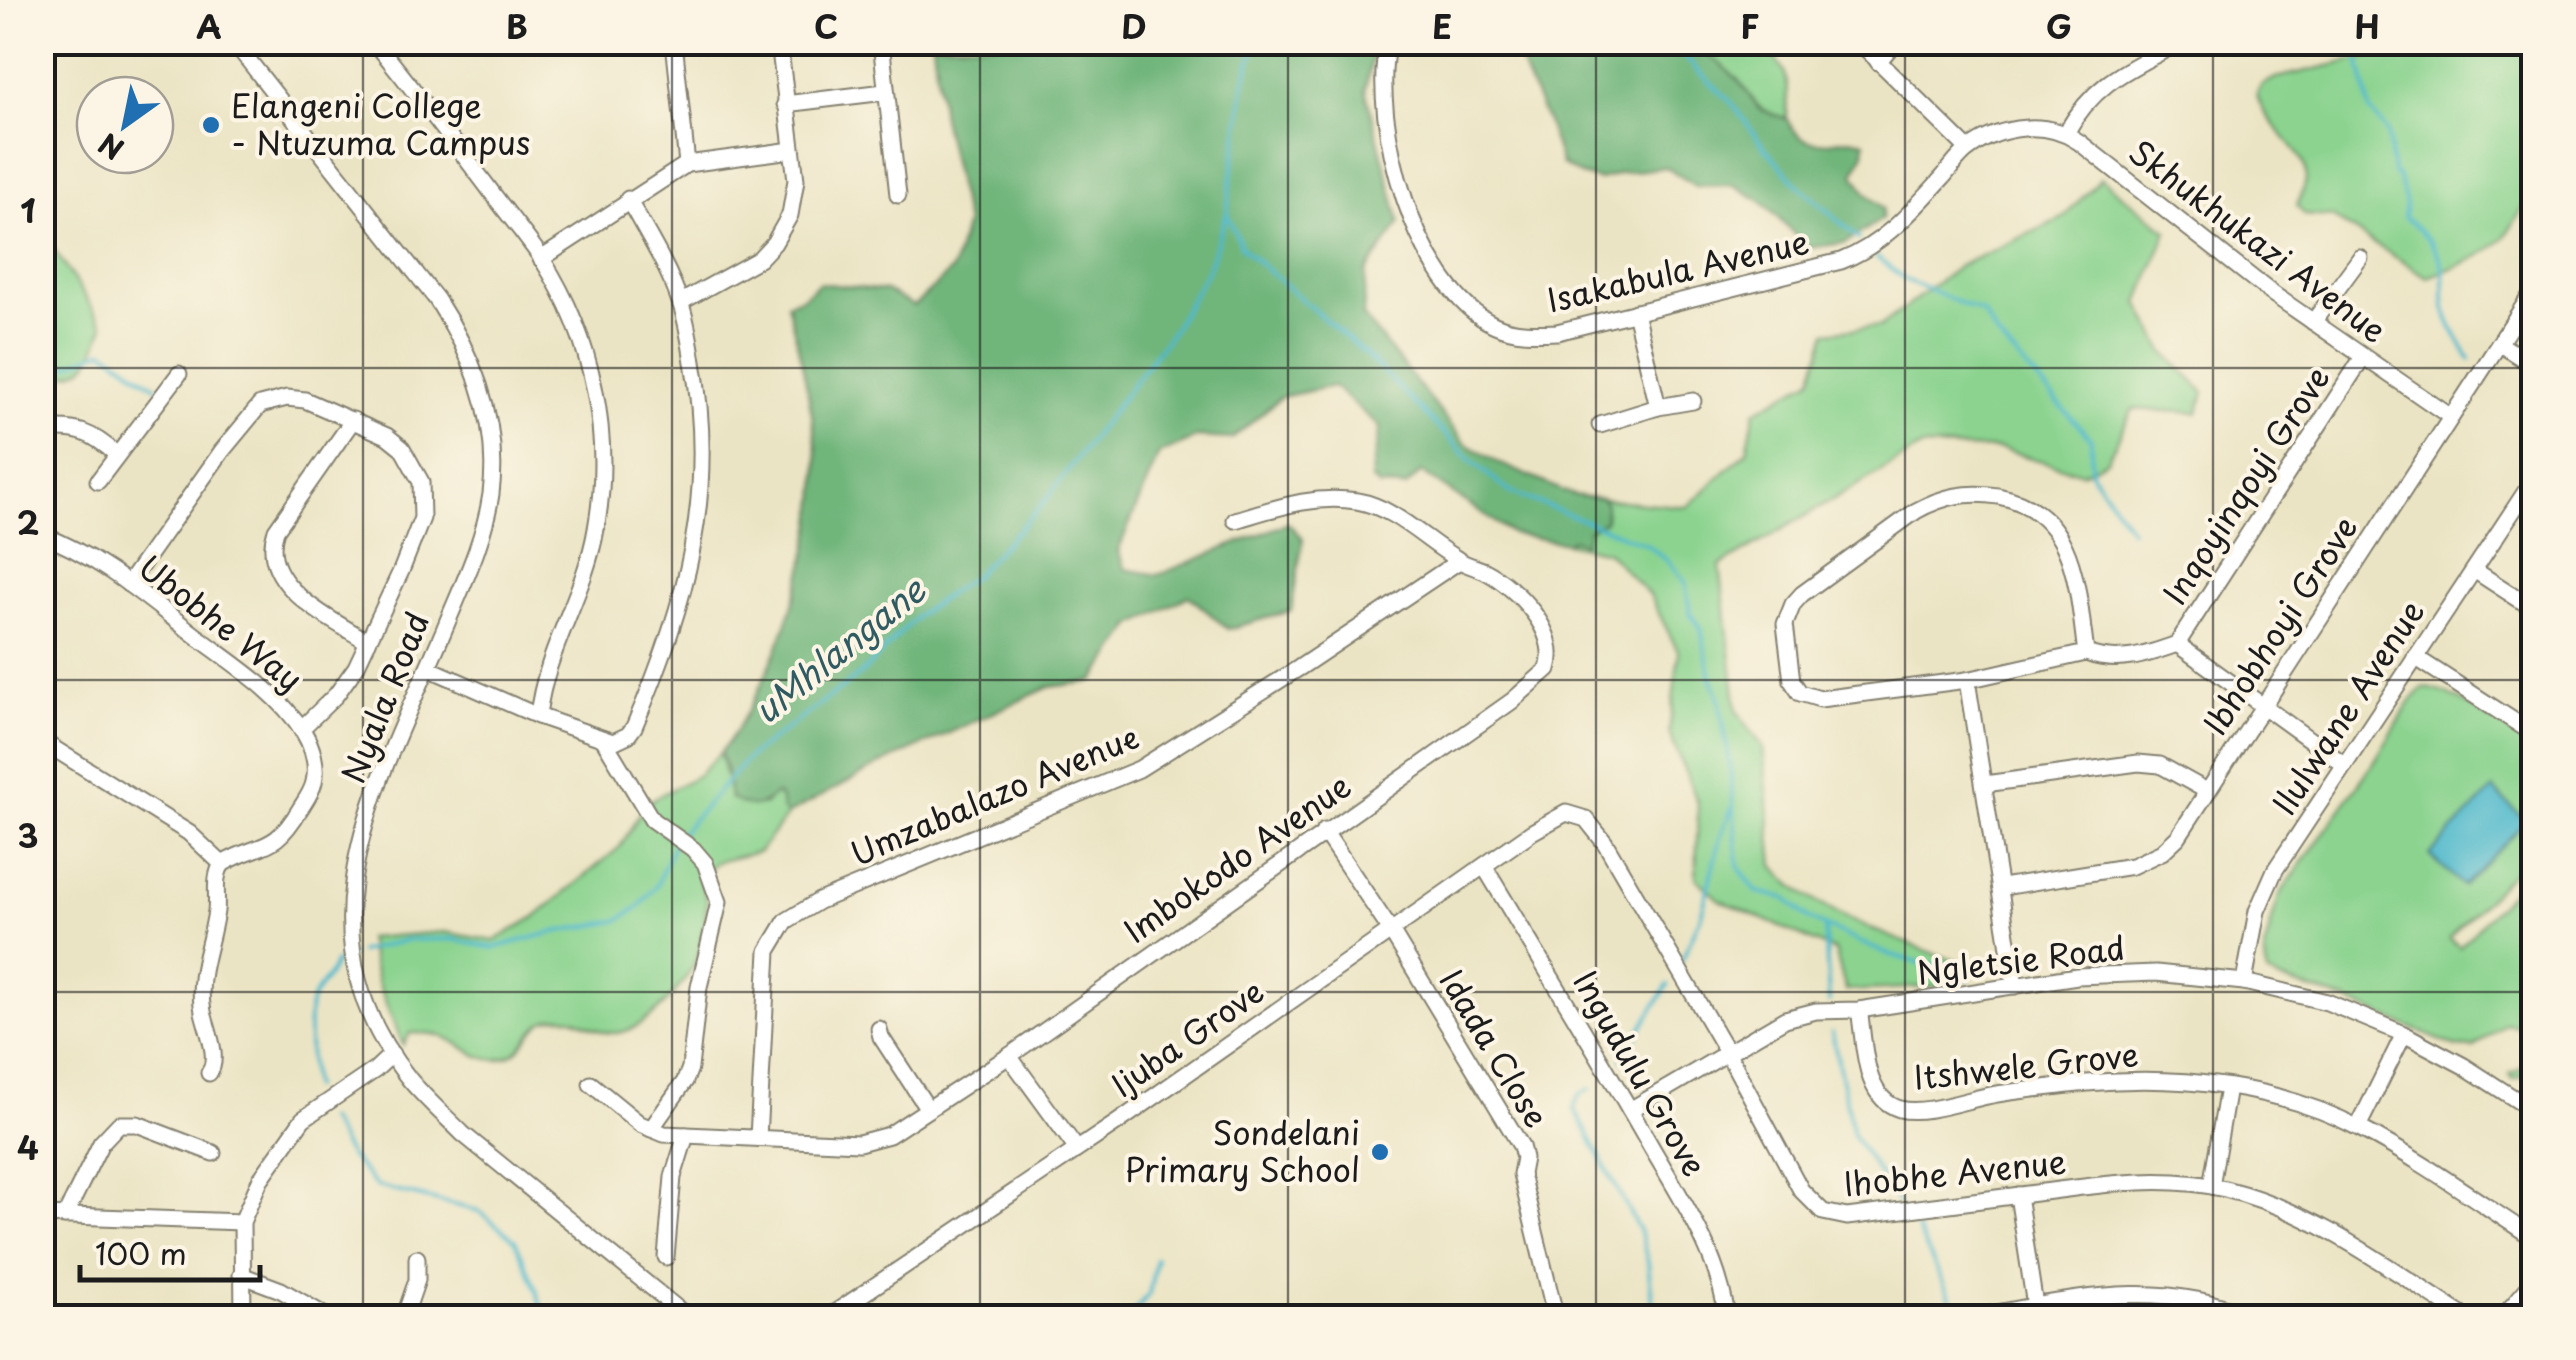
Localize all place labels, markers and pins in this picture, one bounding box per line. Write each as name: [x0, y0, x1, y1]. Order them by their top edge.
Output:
place label: Elangeni College - Ntuzuma Campus: [231, 81, 530, 166]
marker: Elangeni College - Ntuzuma Campus: [200, 114, 222, 136]
place label: Sondelani Primary School: [1124, 1108, 1360, 1193]
marker: Sondelani Primary School: [1369, 1141, 1391, 1163]

